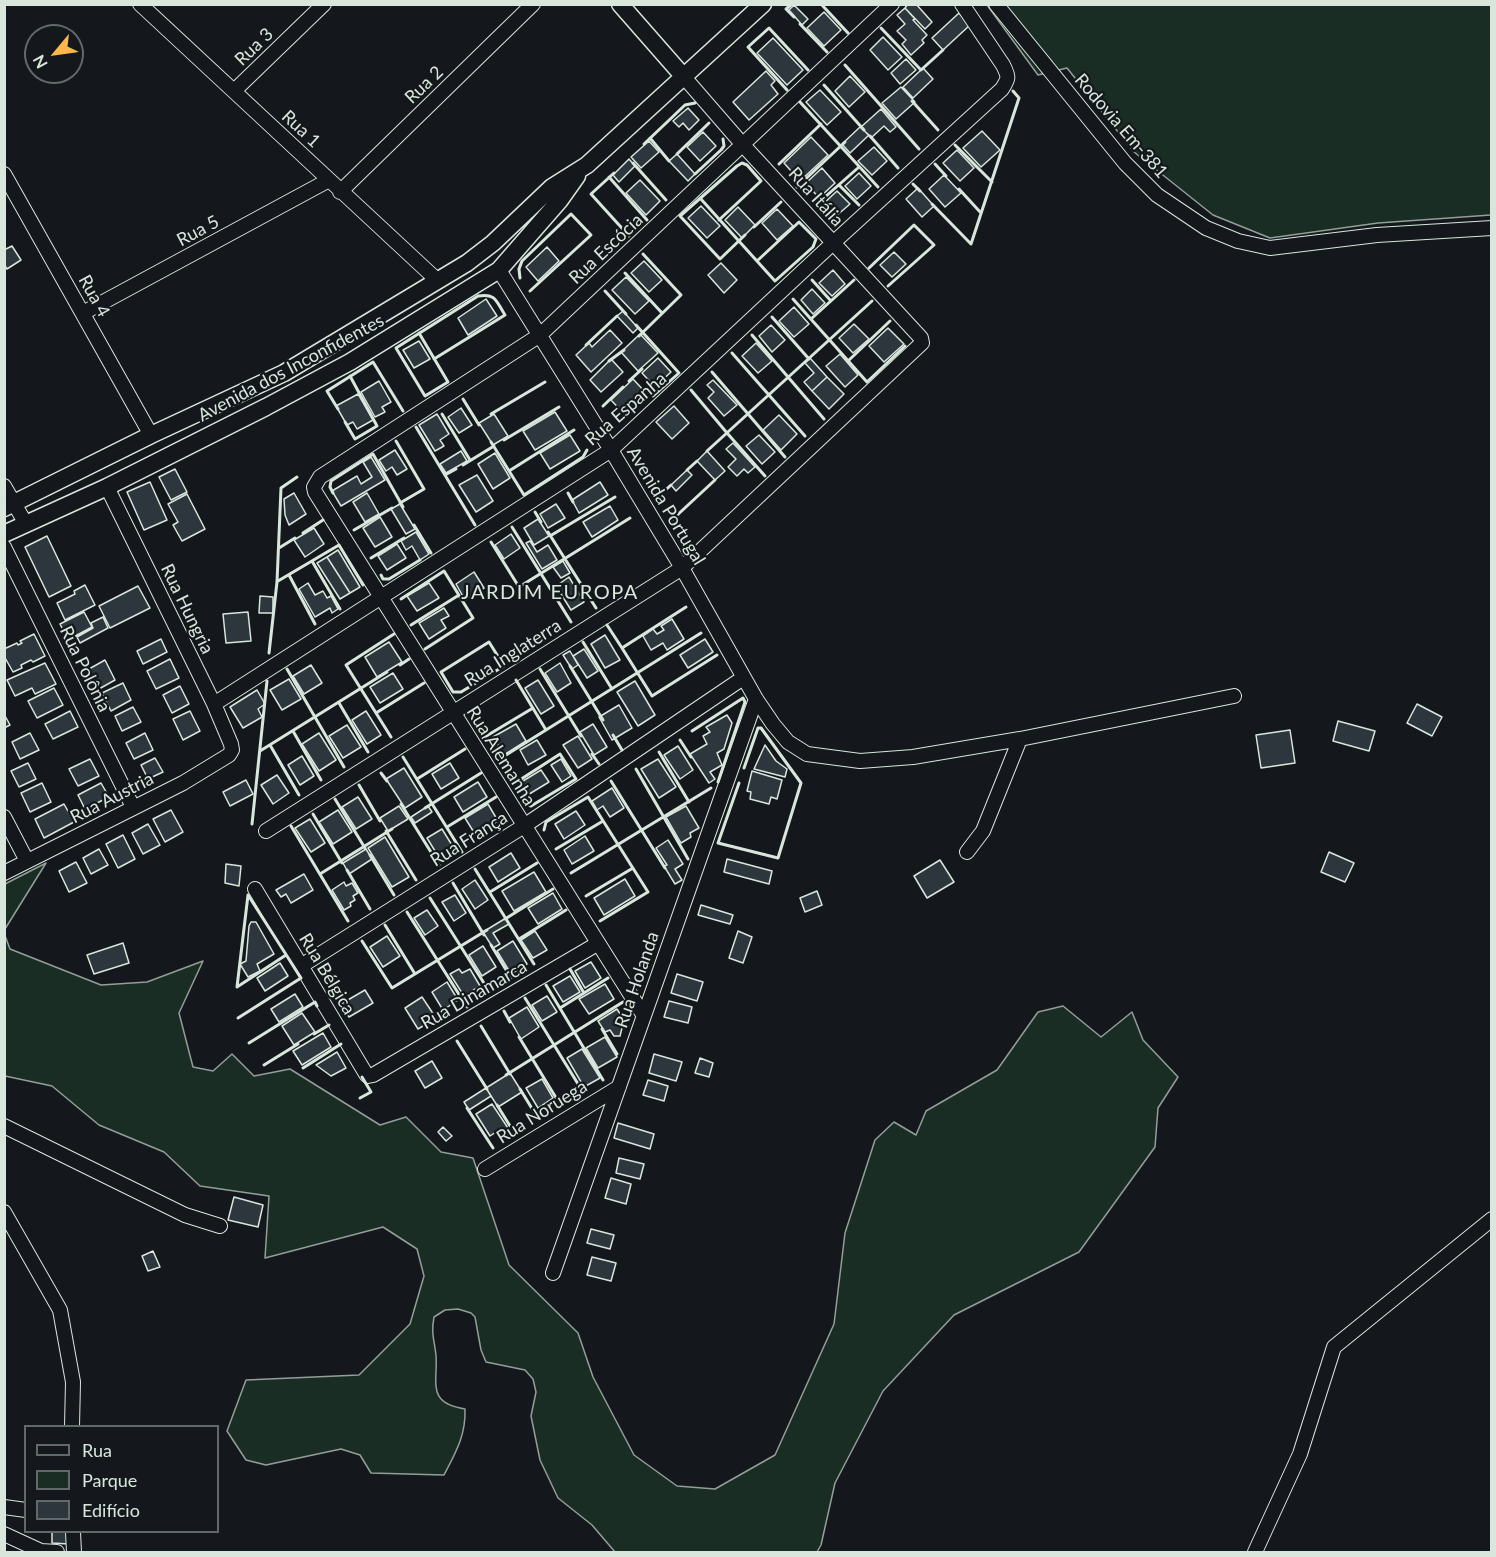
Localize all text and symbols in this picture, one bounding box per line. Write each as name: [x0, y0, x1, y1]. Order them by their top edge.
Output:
north arrow: [24, 24, 84, 84]
street label: Rua 3: [230, 24, 278, 70]
text: N: [28, 52, 51, 72]
street label: Rua 2: [400, 62, 448, 108]
street label: Rodovia Em-381: [1070, 69, 1172, 183]
street label: Rua 1: [277, 106, 325, 152]
street label: Rua Itália: [784, 163, 848, 231]
street label: Rua Escócia: [565, 209, 647, 289]
street label: Rua 5: [173, 211, 223, 251]
street label: Rua 4: [74, 271, 114, 321]
street label: Avenida dos Inconfidentes: [194, 310, 388, 426]
street label: Rua Espanha: [581, 368, 671, 450]
street label: Avenida Portugal: [622, 443, 710, 569]
street label: Rua Hungria: [156, 561, 218, 657]
district label: JARDIM EUROPA: [461, 581, 639, 605]
street label: Rua Inglaterra: [461, 615, 565, 691]
street label: Rua Polônia: [55, 623, 115, 715]
street label: Rua Alemanha: [462, 702, 540, 810]
street label: Rua Austria: [67, 768, 157, 828]
street label: Rua França: [426, 807, 512, 871]
street label: Rua Bélgica: [294, 929, 360, 1019]
street label: Rua Holanda: [610, 929, 664, 1031]
street label: Rua Dinamarca: [417, 956, 531, 1034]
street label: Rua Noruega: [493, 1076, 591, 1148]
legend: [24, 1425, 219, 1533]
text: Rua: [82, 1439, 112, 1461]
text: Parque: [82, 1469, 137, 1491]
text: Edifício: [82, 1499, 140, 1521]

